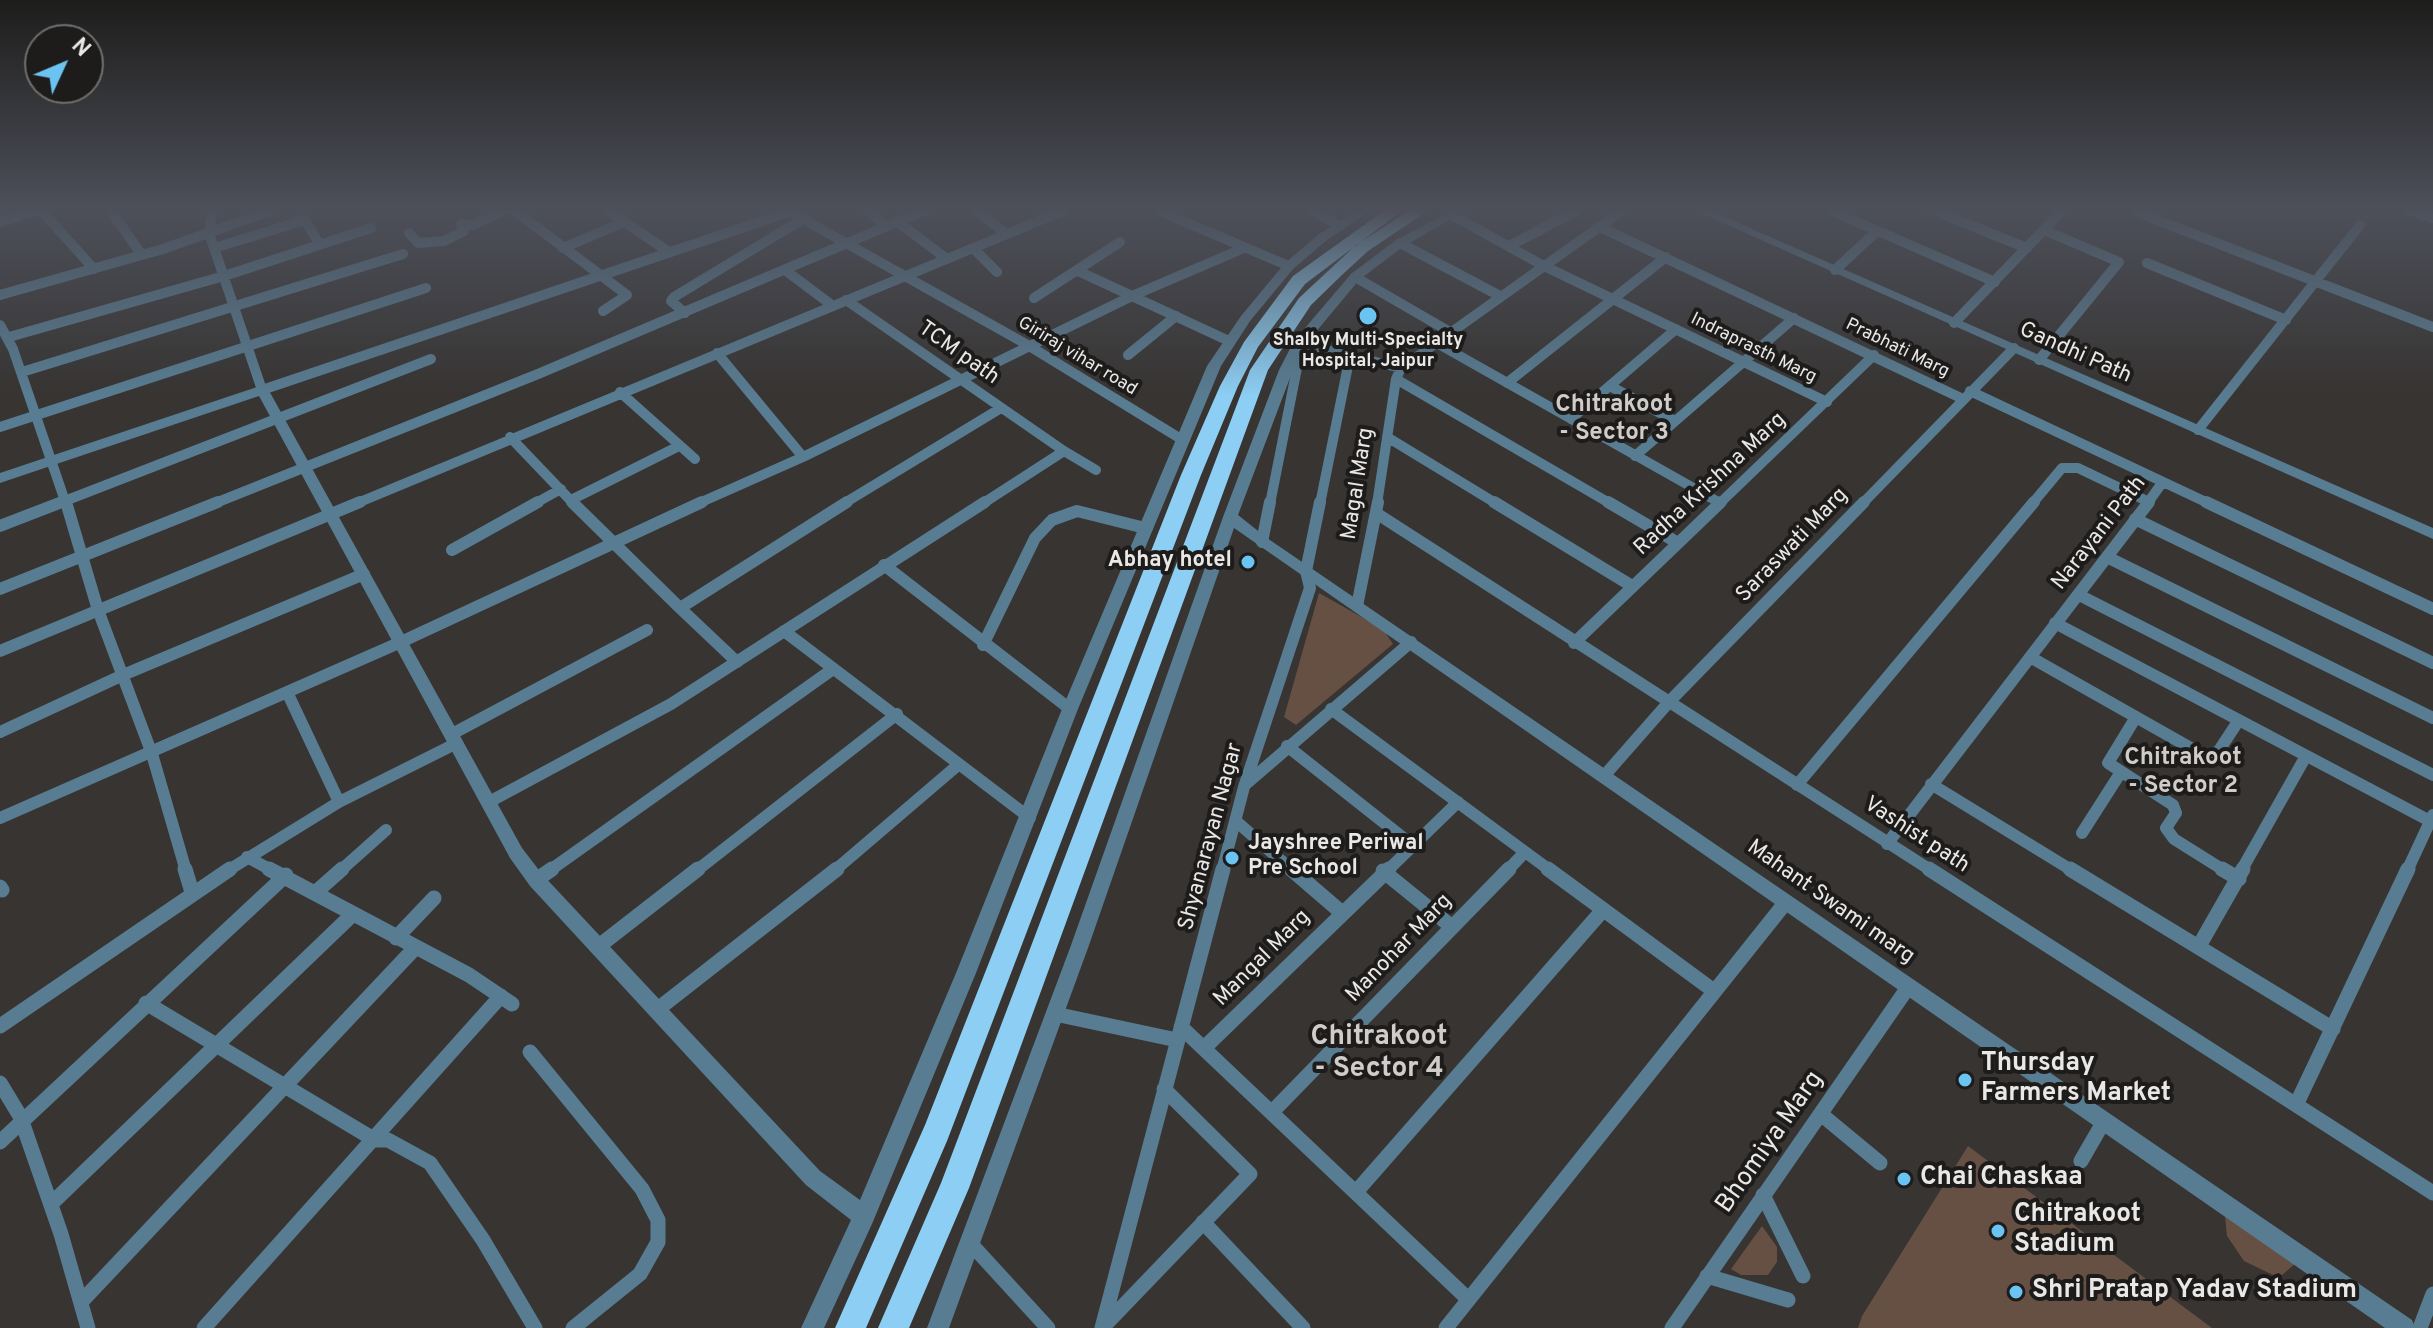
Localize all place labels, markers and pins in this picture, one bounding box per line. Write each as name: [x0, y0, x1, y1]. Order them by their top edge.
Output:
marker: Shalby Multi-Specialty Hospital, Jaipur: [1357, 305, 1379, 327]
place label: Shalby Multi-Specialty Hospital, Jaipur: [1273, 330, 1463, 372]
place label: Abhay hotel: [1108, 549, 1232, 575]
marker: Abhay hotel: [1239, 553, 1257, 571]
place label: Jayshree Periwal Pre School: [1248, 832, 1424, 884]
marker: Jayshree Periwal Pre School: [1223, 849, 1241, 867]
place label: Thursday Farmers Market: [1981, 1049, 2171, 1110]
marker: Thursday Farmers Market: [1956, 1071, 1974, 1089]
place label: Chai Chaskaa: [1920, 1163, 2083, 1195]
marker: Chai Chaskaa: [1895, 1170, 1913, 1188]
place label: Chitrakoot Stadium: [2014, 1200, 2141, 1262]
marker: Chitrakoot Stadium: [1989, 1222, 2007, 1240]
place label: Shri Pratap Yadav Stadium: [2032, 1276, 2357, 1308]
marker: Shri Pratap Yadav Stadium: [2007, 1283, 2025, 1301]

